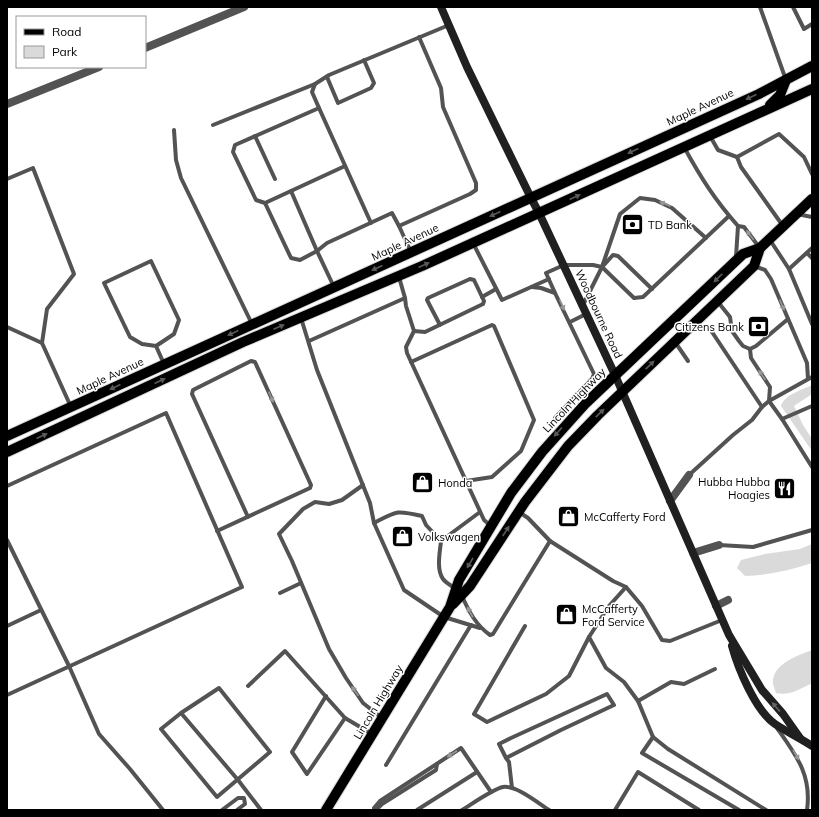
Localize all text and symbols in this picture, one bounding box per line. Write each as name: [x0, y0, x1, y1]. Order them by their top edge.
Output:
legend: [16, 16, 146, 68]
text: Road: [52, 24, 81, 39]
text: Park: [52, 44, 78, 59]
street label: Maple Avenue: [664, 85, 736, 129]
one-way arrow: [745, 94, 756, 100]
one-way arrow: [627, 148, 638, 154]
one-way arrow: [569, 194, 580, 200]
one-way arrow: [659, 201, 671, 208]
one-way arrow: [490, 211, 501, 217]
bank icon: TD Bank: [619, 212, 645, 238]
place label: TD Bank: [648, 218, 692, 232]
street label: Maple Avenue: [369, 220, 441, 264]
one-way arrow: [746, 230, 754, 241]
one-way arrow: [418, 262, 430, 268]
one-way arrow: [371, 265, 383, 271]
street label: Woodbourne Road: [572, 267, 626, 361]
one-way arrow: [713, 273, 723, 282]
one-way arrow: [559, 300, 565, 311]
one-way arrow: [779, 300, 785, 311]
bank icon: Citizens Bank: [746, 314, 772, 340]
place label: Citizens Bank: [675, 320, 744, 334]
one-way arrow: [273, 324, 284, 330]
one-way arrow: [228, 330, 239, 336]
street label: Maple Avenue: [74, 354, 146, 398]
one-way arrow: [645, 360, 655, 370]
street label: Lincoln Highway: [540, 365, 608, 435]
one-way arrow: [758, 369, 765, 380]
one-way arrow: [154, 378, 166, 384]
one-way arrow: [109, 384, 121, 390]
one-way arrow: [268, 392, 274, 403]
one-way arrow: [595, 408, 605, 418]
one-way arrow: [554, 427, 563, 437]
one-way arrow: [37, 433, 48, 439]
shop icon: Honda: [410, 470, 436, 496]
place label: Hubba Hubba Hoagies: [698, 475, 770, 502]
restaurant icon: Hubba Hubba Hoagies: [772, 475, 798, 501]
place label: Honda: [438, 476, 472, 490]
shop icon: McCafferty Ford: [556, 504, 582, 530]
place label: McCafferty Ford: [584, 510, 666, 524]
shop icon: Volkswagen: [390, 524, 416, 550]
one-way arrow: [502, 525, 510, 536]
place label: Volkswagen: [418, 530, 480, 544]
one-way arrow: [466, 557, 473, 569]
shop icon: McCafferty Ford Service: [553, 602, 579, 628]
place label: McCafferty Ford Service: [582, 602, 645, 629]
one-way arrow: [466, 606, 473, 618]
street label: Lincoln Highway: [350, 662, 406, 742]
one-way arrow: [351, 686, 359, 696]
one-way arrow: [771, 702, 781, 712]
one-way arrow: [792, 749, 799, 761]
one-way arrow: [447, 750, 457, 758]

